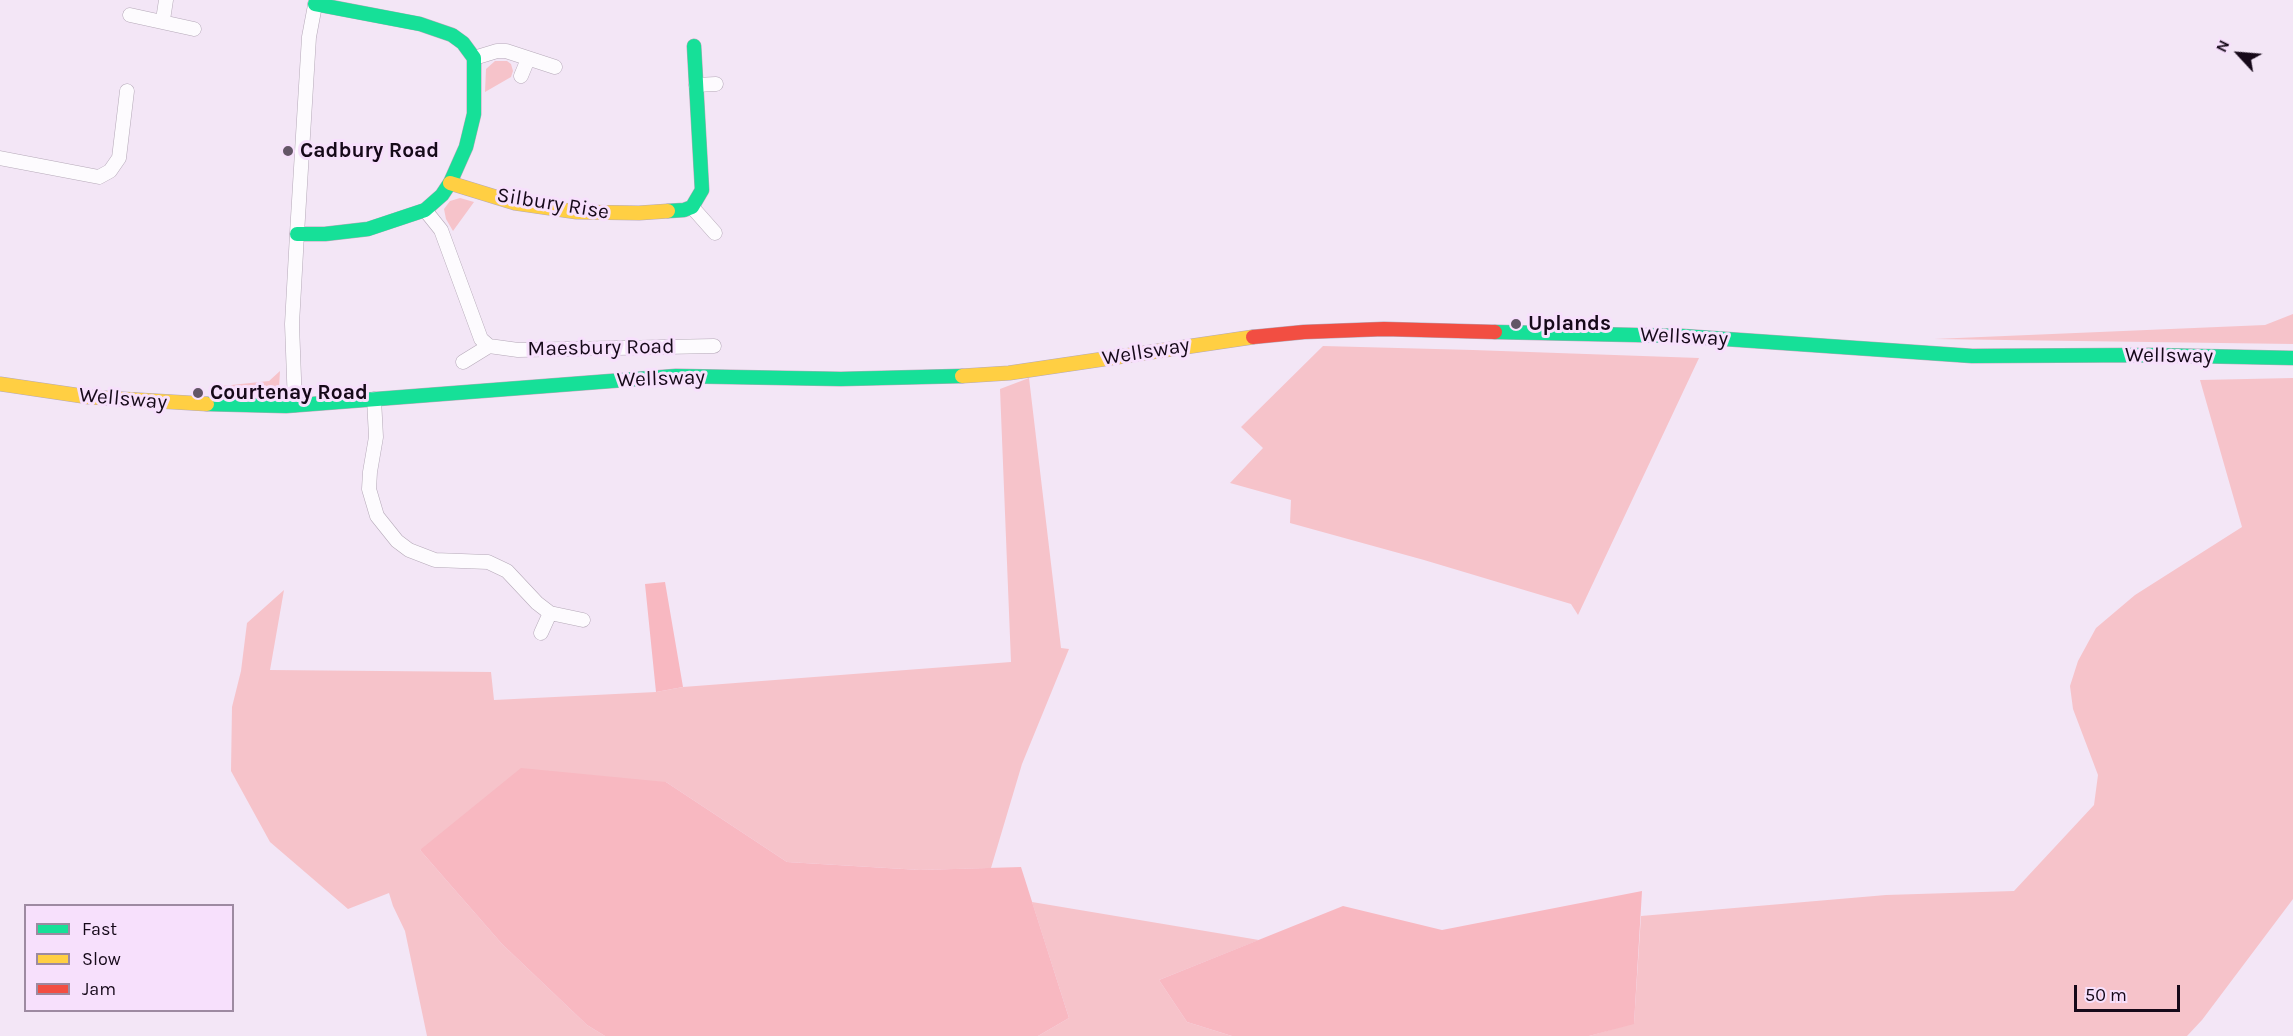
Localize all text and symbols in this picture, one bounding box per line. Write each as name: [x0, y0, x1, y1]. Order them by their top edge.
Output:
north arrow: [2209, 24, 2269, 84]
text: N: [2211, 37, 2233, 55]
place label: Cadbury Road: [300, 138, 439, 164]
marker: Cadbury Road: [281, 144, 295, 158]
street label: Silbury Rise: [495, 183, 611, 225]
place label: Uplands: [1528, 311, 1611, 337]
marker: Uplands: [1509, 317, 1523, 331]
street label: Wellsway: [1639, 322, 1729, 352]
street label: Wellsway: [1100, 333, 1192, 371]
street label: Maesbury Road: [527, 334, 675, 362]
street label: Wellsway: [2125, 343, 2213, 369]
street label: Wellsway: [616, 365, 706, 393]
place label: Courtenay Road: [210, 380, 368, 406]
street label: Wellsway: [78, 383, 168, 415]
marker: Courtenay Road: [191, 386, 205, 400]
legend: [24, 904, 234, 1012]
text: Fast: [82, 918, 117, 940]
text: Slow: [82, 948, 121, 970]
scale bar: [2077, 973, 2184, 1011]
text: Jam: [82, 978, 116, 1000]
text: 50 m: [2085, 984, 2127, 1006]

